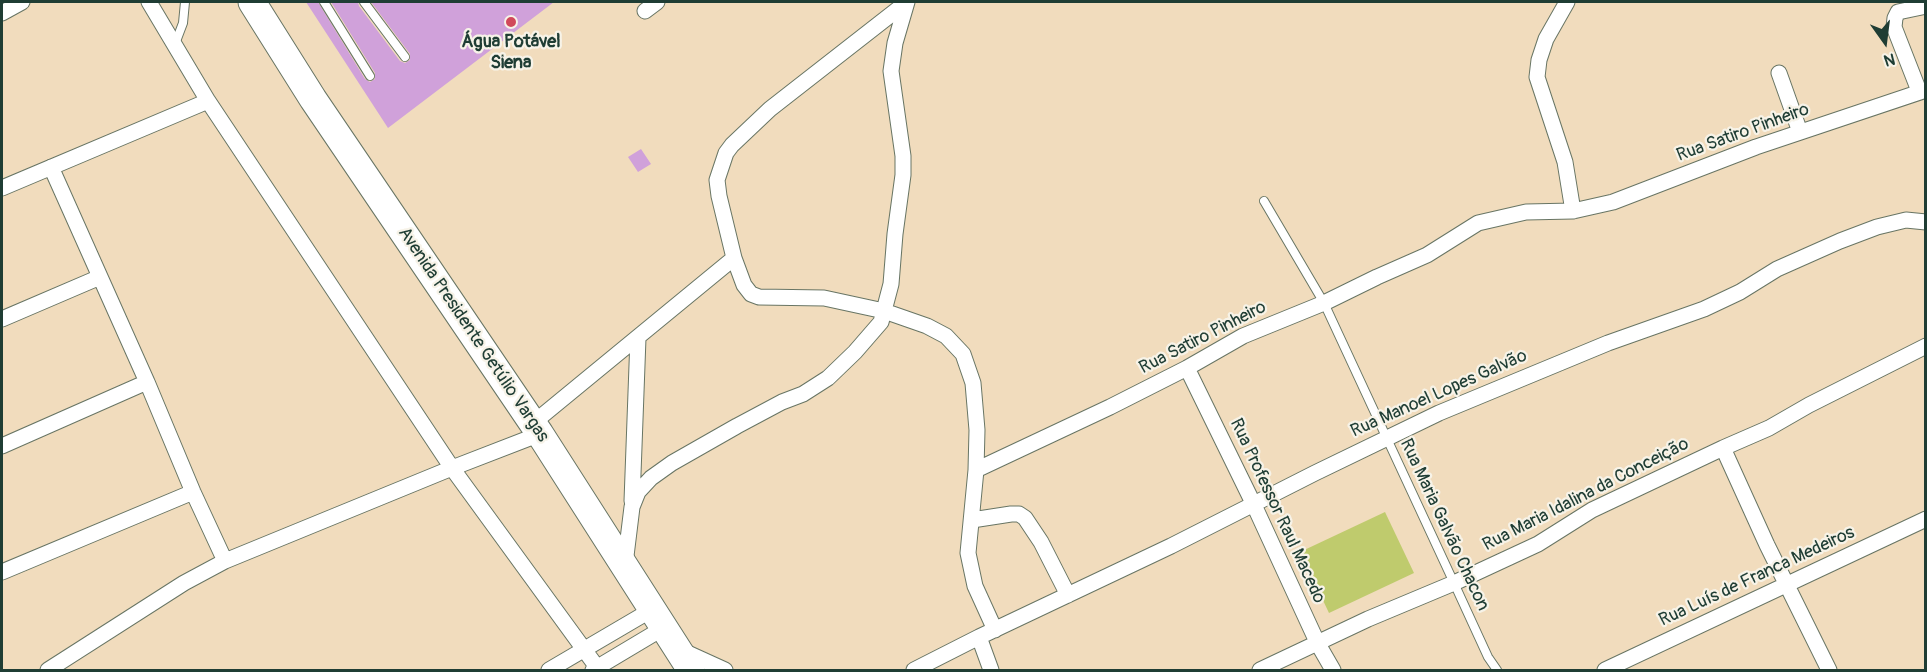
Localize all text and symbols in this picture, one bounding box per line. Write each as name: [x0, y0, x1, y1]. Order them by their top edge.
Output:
north arrow: [1855, 12, 1915, 72]
marker: Água Potável Siena: [504, 15, 518, 29]
place label: Água Potável Siena: [461, 31, 561, 74]
text: N: [1882, 48, 1897, 70]
street label: Rua Satiro Pinheiro: [1674, 99, 1812, 167]
street label: Avenida Presidente Getúlio Vargas: [393, 223, 553, 447]
street label: Rua Satiro Pinheiro: [1136, 297, 1270, 379]
street label: Rua Manoel Lopes Galvão: [1347, 345, 1531, 443]
street label: Rua Professor Raul Macedo: [1225, 415, 1329, 607]
street label: Rua Maria Idalina da Conceição: [1479, 434, 1693, 556]
street label: Rua Maria Galvão Chacon: [1395, 436, 1493, 614]
street label: Rua Luís de Franca Medeiros: [1656, 522, 1858, 632]

